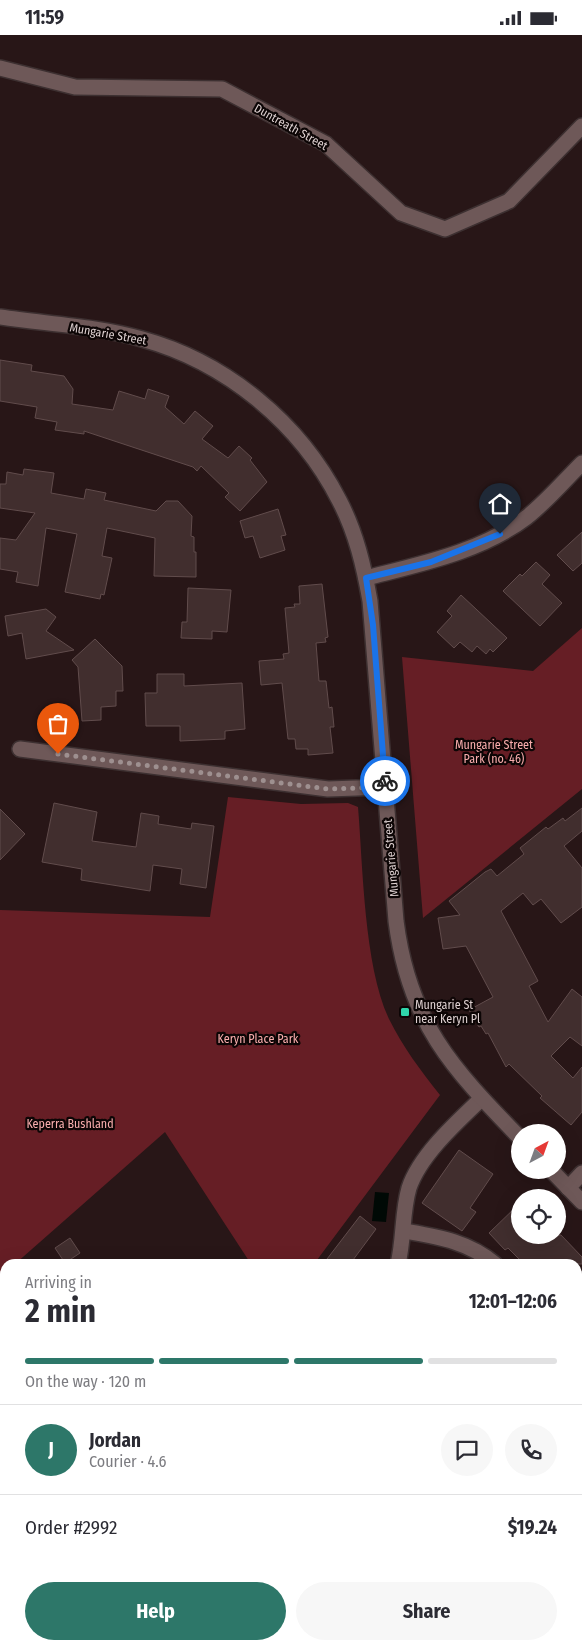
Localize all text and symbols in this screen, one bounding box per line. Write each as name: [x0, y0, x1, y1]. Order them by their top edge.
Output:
text: 11:59: [25, 6, 64, 29]
street label: Duntreath Street: [252, 101, 330, 153]
street label: Mungarie Street: [68, 320, 148, 348]
pin: [479, 483, 521, 534]
icon: home: [486, 490, 514, 518]
pin: [37, 703, 79, 754]
icon: bag: [44, 710, 72, 738]
park label: Mungarie Street Park (no. 46): [455, 738, 533, 766]
courier: [360, 756, 410, 806]
icon: bike: [371, 767, 399, 795]
street label: Mungarie Street: [381, 819, 401, 897]
place label: Mungarie St near Keryn Pl: [415, 998, 480, 1026]
marker: Mungarie St near Keryn Pl: [399, 1006, 411, 1018]
park label: Keryn Place Park: [218, 1032, 299, 1046]
park label: Keperra Bushland: [26, 1117, 114, 1131]
north arrow: [511, 1124, 566, 1179]
map controls: [511, 1124, 566, 1244]
button: locate: [511, 1189, 566, 1244]
text: Arriving in: [25, 1273, 92, 1292]
text: 12:01–12:06: [469, 1290, 557, 1313]
text: 2 min: [25, 1292, 96, 1330]
text: On the way · 120 m: [25, 1372, 146, 1391]
button: chat: [441, 1424, 493, 1476]
button: phone: [505, 1424, 557, 1476]
text: Jordan: [89, 1429, 141, 1452]
text: J: [48, 1438, 54, 1461]
text: Courier · 4.6: [89, 1452, 167, 1471]
text: Order #2992: [25, 1516, 117, 1539]
text: $19.24: [508, 1516, 557, 1539]
button: Help: [25, 1582, 286, 1640]
button: Share: [296, 1582, 557, 1640]

